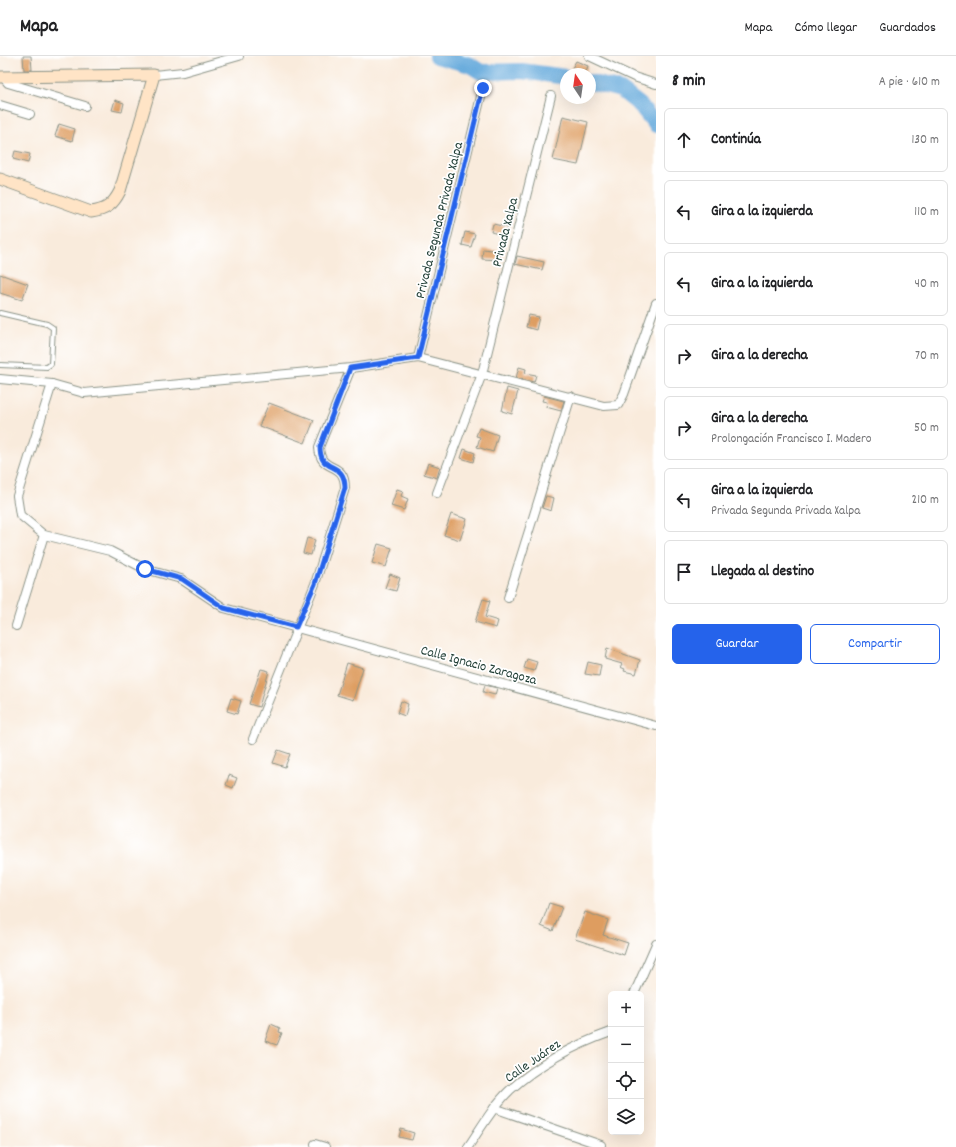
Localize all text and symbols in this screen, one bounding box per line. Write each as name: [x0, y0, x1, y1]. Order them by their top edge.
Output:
text: Mapa: [20, 14, 58, 41]
text: Mapa: [745, 18, 772, 38]
text: Cómo llegar: [794, 18, 857, 38]
text: Guardados: [879, 18, 936, 38]
north arrow: [560, 68, 596, 104]
text: 8 min: [672, 70, 705, 94]
text: A pie · 610 m: [879, 73, 940, 92]
route end: [474, 79, 492, 97]
icon: ahead: [673, 129, 695, 151]
text: Continúa: [711, 129, 761, 151]
text: 130 m: [911, 131, 939, 150]
street label: Privada Segunda Privada Xalpa: [411, 140, 469, 301]
street label: Privada Xalpa: [488, 195, 524, 269]
icon: left: [673, 201, 695, 223]
text: Gira a la izquierda: [711, 201, 812, 223]
text: 110 m: [914, 203, 939, 222]
icon: left: [673, 273, 695, 295]
text: Gira a la izquierda: [711, 273, 812, 295]
text: 40 m: [915, 275, 939, 294]
icon: right: [673, 345, 695, 367]
text: Gira a la derecha: [711, 345, 808, 367]
text: 70 m: [915, 347, 939, 366]
text: Gira a la derecha: [711, 408, 808, 430]
icon: right: [673, 417, 695, 439]
text: 50 m: [914, 419, 939, 438]
text: Prolongación Francisco I. Madero: [711, 430, 872, 449]
text: Gira a la izquierda: [711, 480, 812, 502]
icon: left: [673, 489, 695, 511]
text: 210 m: [911, 491, 939, 510]
text: Privada Segunda Privada Xalpa: [711, 502, 860, 521]
route start: [136, 560, 154, 578]
icon: arrive: [673, 561, 695, 583]
text: Llegada al destino: [711, 561, 814, 583]
button: Guardar: [672, 624, 802, 664]
button: Compartir: [810, 624, 940, 664]
street label: Calle Ignacio Zaragoza: [418, 641, 539, 691]
map controls: [608, 991, 644, 1135]
button: +: [608, 991, 644, 1027]
button: −: [608, 1027, 644, 1063]
street label: Calle Juárez: [501, 1035, 566, 1088]
button: locate: [608, 1063, 644, 1099]
button: layers: [608, 1099, 644, 1135]

